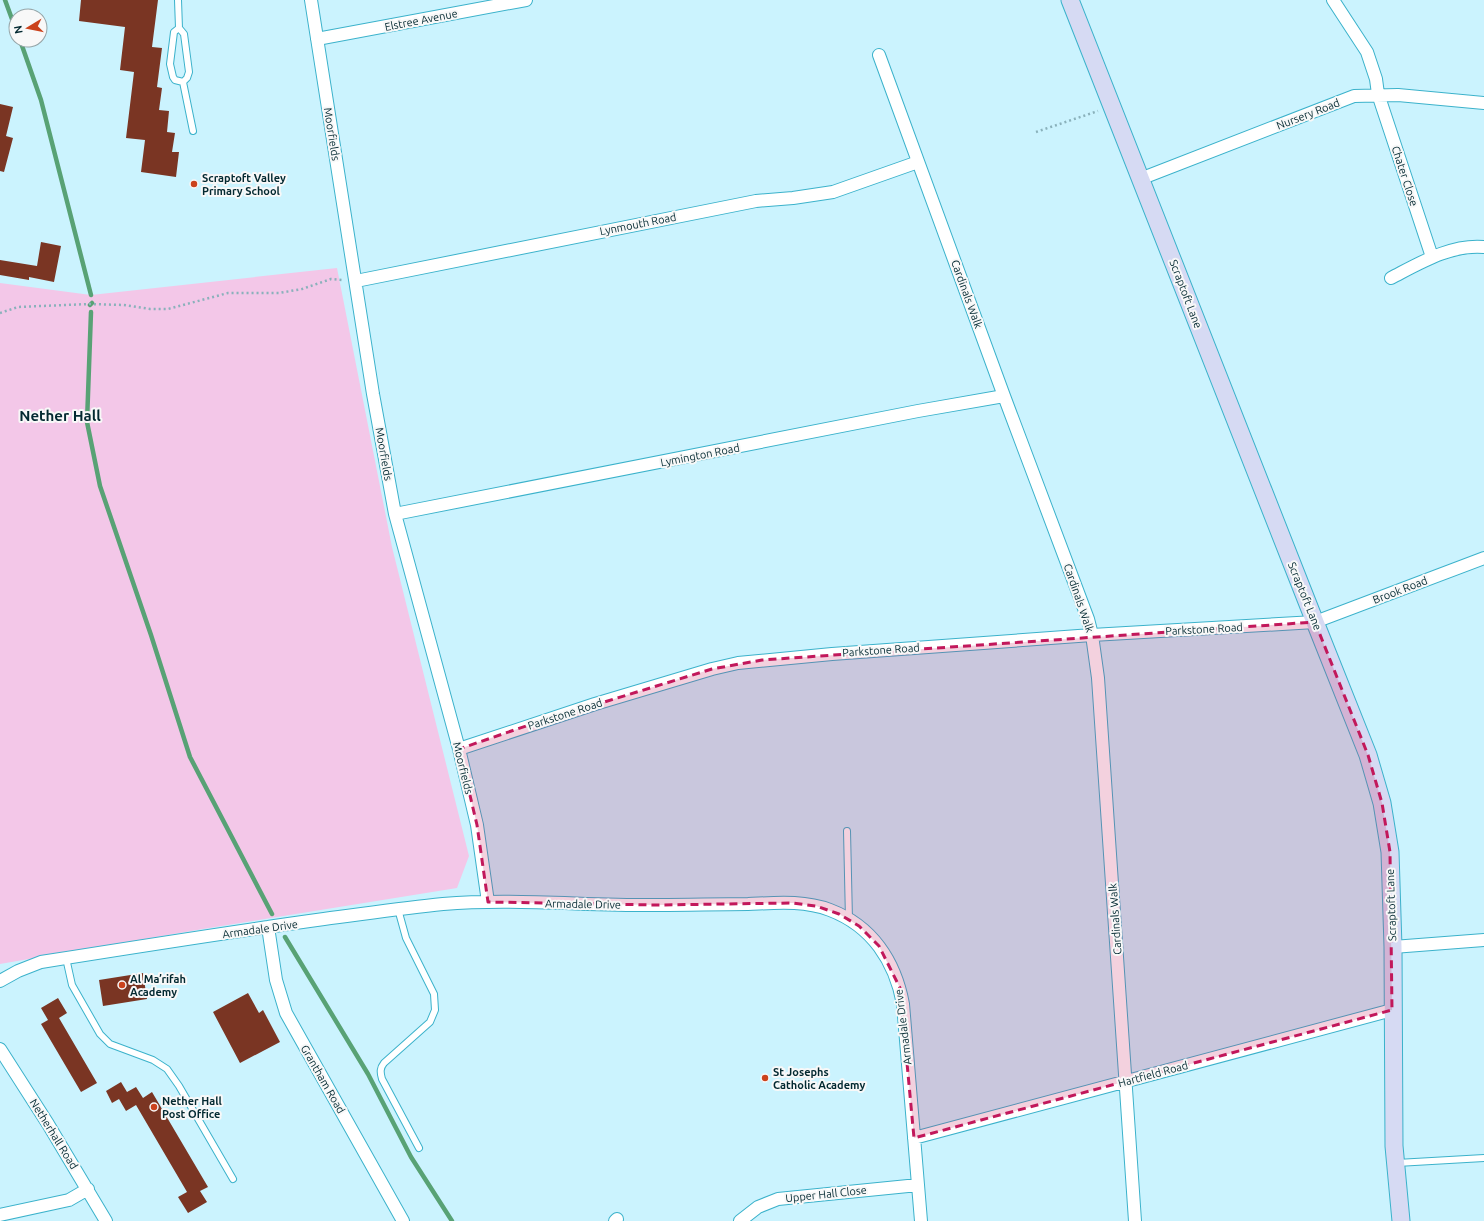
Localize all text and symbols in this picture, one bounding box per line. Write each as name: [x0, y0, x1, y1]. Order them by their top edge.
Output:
street label: Elstree Avenue: [384, 7, 458, 33]
north arrow: [8, 8, 48, 48]
text: N: [12, 25, 25, 35]
street label: Nursery Road: [1275, 96, 1341, 132]
street label: Moorfields: [322, 107, 342, 162]
street label: Chater Close: [1390, 144, 1420, 208]
place label: Scraptoft Valley Primary School: [202, 172, 286, 197]
marker: Scraptoft Valley Primary School: [189, 179, 199, 189]
street label: Lynmouth Road: [599, 211, 677, 237]
street label: Cardinals Walk: [949, 258, 985, 330]
street label: Scraptoft Lane: [1167, 258, 1205, 330]
district label: Nether Hall: [19, 407, 101, 424]
street label: Moorfields: [373, 427, 395, 482]
street label: Lymington Road: [659, 441, 741, 469]
street label: Scraptoft Lane: [1286, 560, 1324, 632]
street label: Cardinals Walk: [1062, 562, 1097, 634]
street label: Brook Road: [1371, 574, 1429, 606]
street label: Parkstone Road: [1165, 621, 1243, 637]
street label: Parkstone Road: [842, 641, 920, 659]
street label: Parkstone Road: [526, 696, 604, 732]
street label: Moorfields: [451, 741, 475, 796]
street label: Scraptoft Lane: [1384, 869, 1398, 941]
street label: Cardinals Walk: [1106, 882, 1123, 955]
street label: Armadale Drive: [545, 897, 621, 911]
street label: Armadale Drive: [222, 918, 298, 940]
place label: Al Ma’rifah Academy: [130, 973, 186, 998]
marker: Al Ma’rifah Academy: [117, 980, 127, 990]
street label: Armadale Drive: [892, 989, 914, 1065]
street label: Grantham Road: [299, 1043, 347, 1115]
street label: Hartfield Road: [1117, 1059, 1189, 1089]
place label: St Josephs Catholic Academy: [773, 1066, 865, 1091]
marker: St Josephs Catholic Academy: [760, 1073, 770, 1083]
place label: Nether Hall Post Office: [162, 1095, 222, 1120]
street label: Netherhall Road: [28, 1097, 80, 1171]
marker: Nether Hall Post Office: [149, 1102, 159, 1112]
street label: Upper Hall Close: [785, 1184, 867, 1204]

